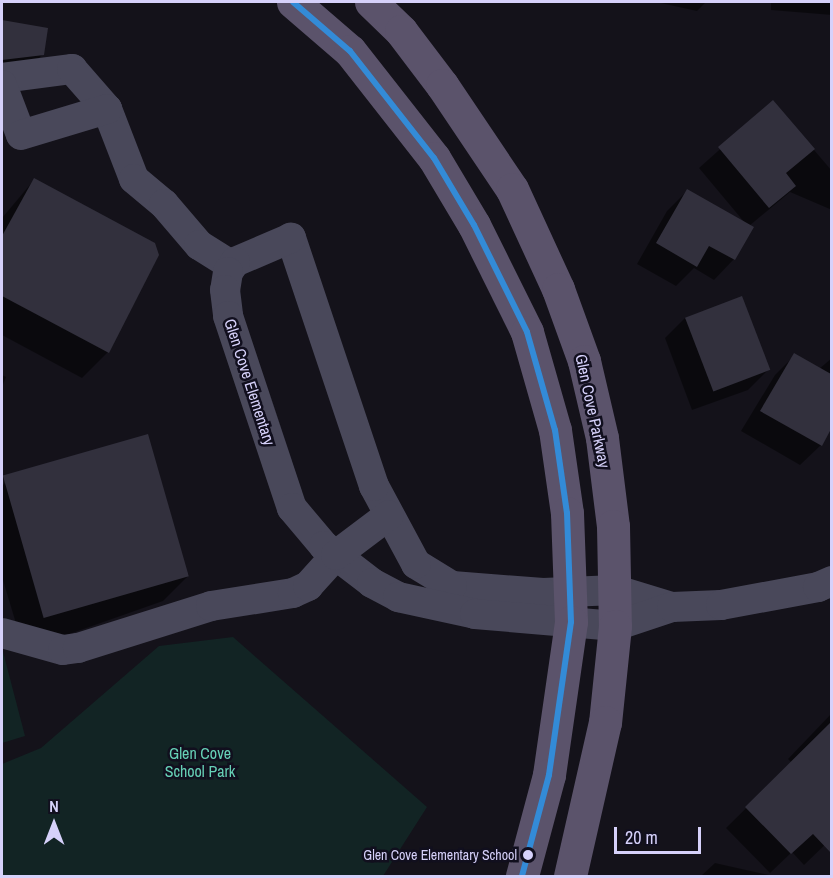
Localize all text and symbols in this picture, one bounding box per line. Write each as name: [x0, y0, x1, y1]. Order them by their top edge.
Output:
street label: Glen Cove Elementary: [220, 316, 280, 448]
street label: Glen Cove Parkway: [572, 352, 614, 470]
park label: Glen Cove School Park: [165, 743, 235, 781]
north arrow: [24, 794, 84, 854]
text: N: [49, 795, 59, 817]
scale bar: [617, 815, 704, 853]
text: 20 m: [625, 825, 658, 850]
place label: Glen Cove Elementary School: [363, 847, 517, 863]
marker: Glen Cove Elementary School: [522, 849, 534, 861]

